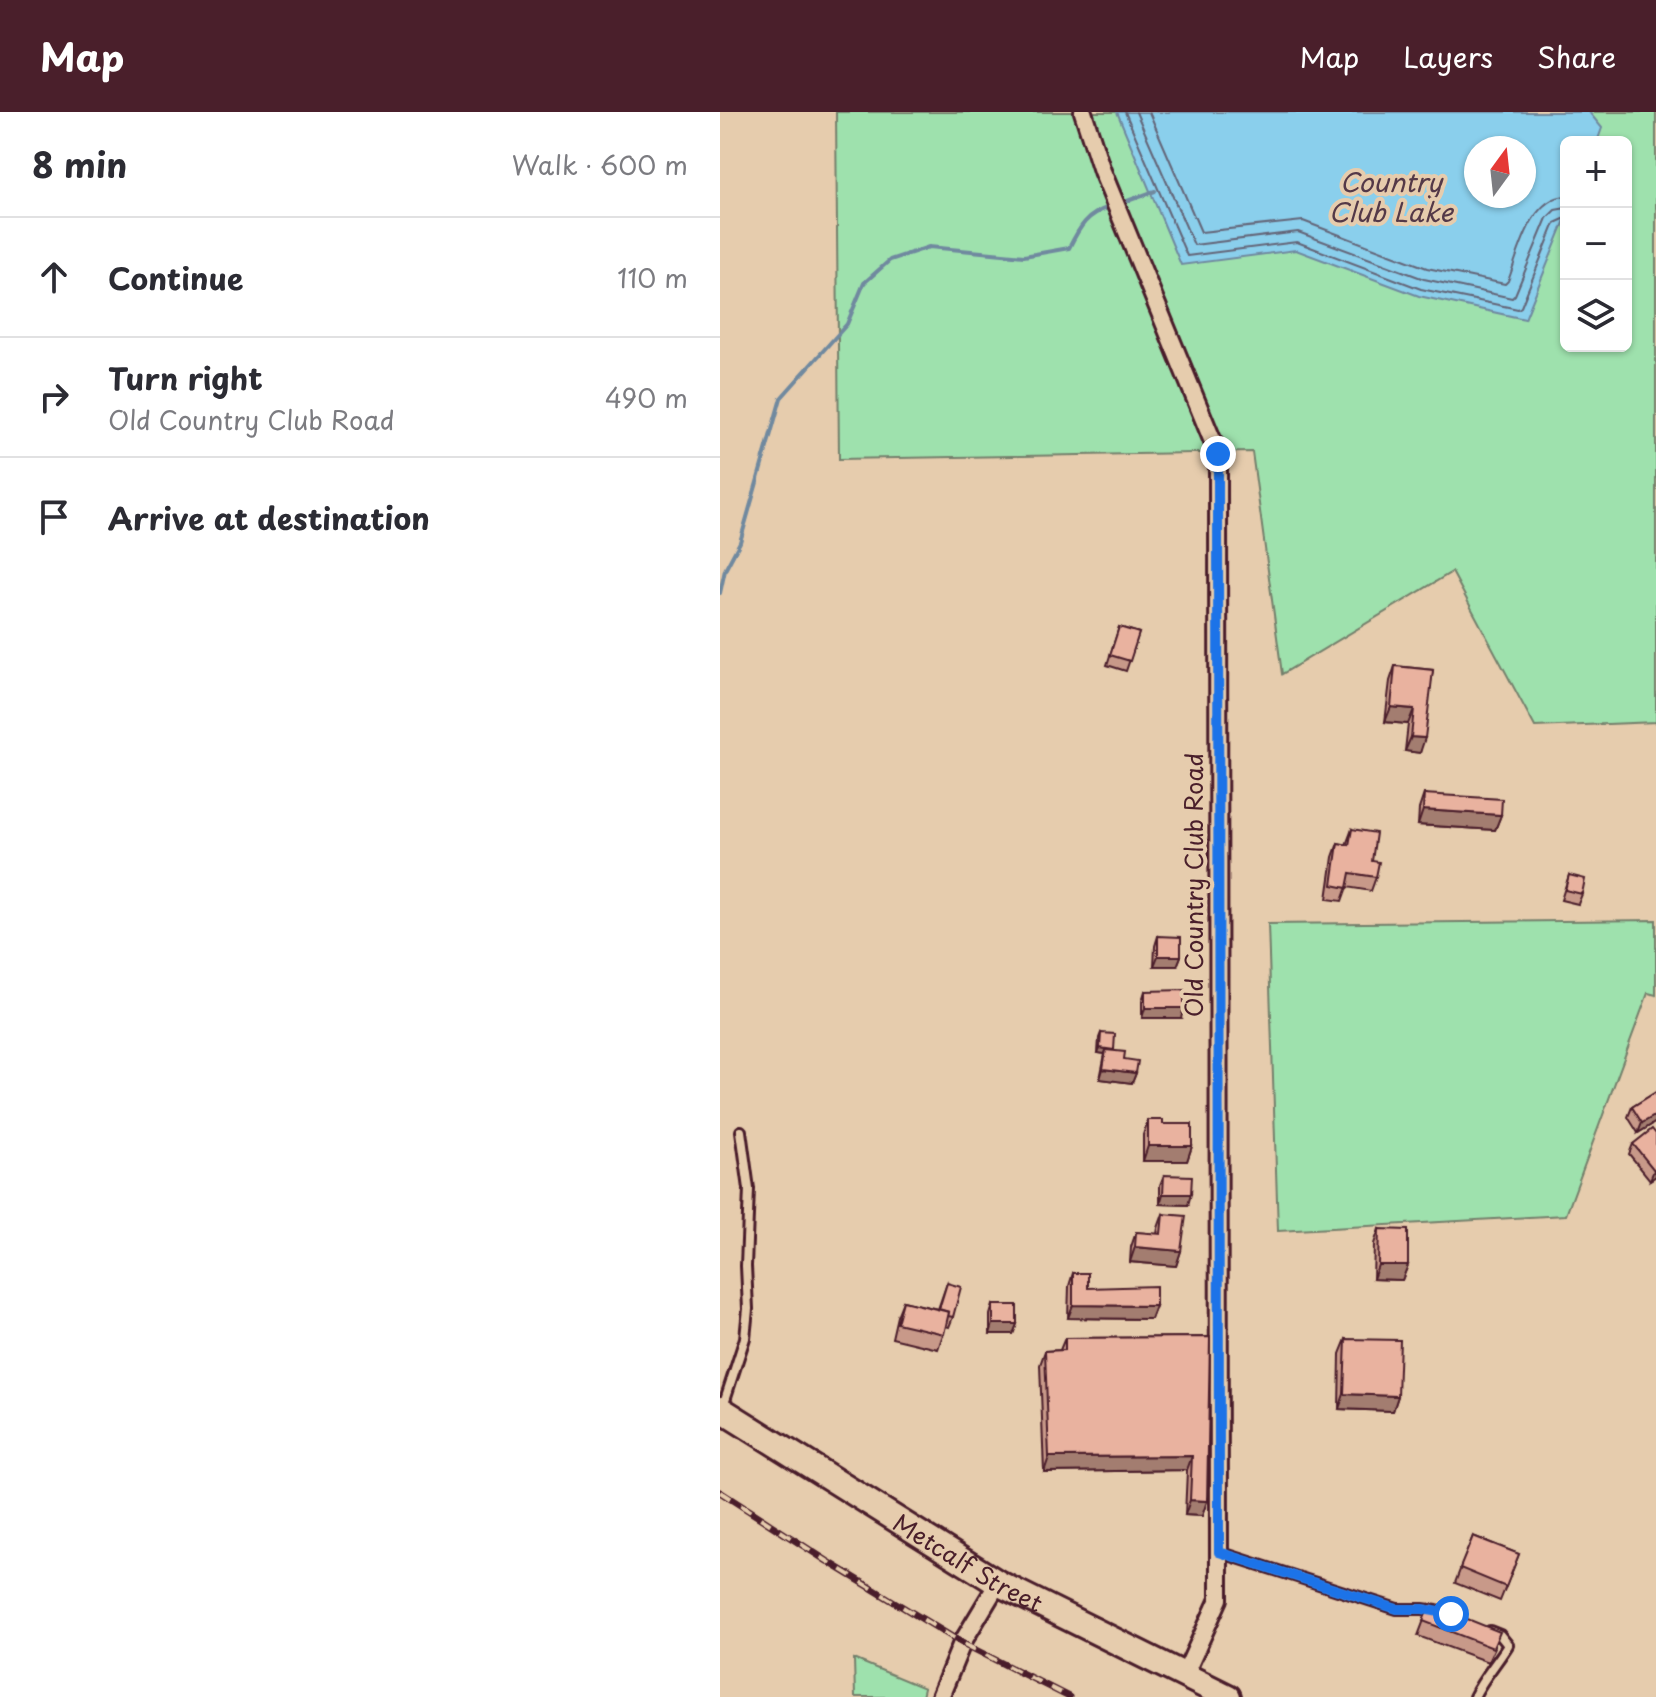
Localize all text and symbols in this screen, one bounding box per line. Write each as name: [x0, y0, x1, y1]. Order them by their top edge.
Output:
text: Map: [40, 28, 124, 85]
text: Map: [1299, 35, 1359, 78]
text: Layers: [1403, 35, 1493, 78]
text: Share: [1537, 35, 1616, 78]
north arrow: [1464, 136, 1536, 208]
map controls: [1560, 136, 1632, 352]
button: +: [1560, 136, 1632, 208]
text: 8 min: [32, 138, 127, 190]
text: Walk · 600 m: [512, 145, 688, 184]
water label: Country Club Lake: [1329, 162, 1454, 231]
button: −: [1560, 208, 1632, 280]
icon: ahead: [32, 255, 76, 299]
text: Continue: [108, 255, 243, 300]
text: 110 m: [617, 258, 688, 297]
button: layers: [1560, 280, 1632, 352]
text: Turn right: [108, 355, 263, 400]
icon: right: [32, 375, 76, 419]
text: 490 m: [605, 378, 688, 417]
text: Old Country Club Road: [108, 400, 395, 439]
route end: [1200, 436, 1236, 472]
icon: arrive: [32, 495, 76, 539]
text: Arrive at destination: [108, 495, 430, 540]
street label: Old Country Club Road: [1175, 753, 1211, 1017]
street label: Metcalf Street: [887, 1504, 1049, 1621]
route start: [1433, 1596, 1469, 1632]

